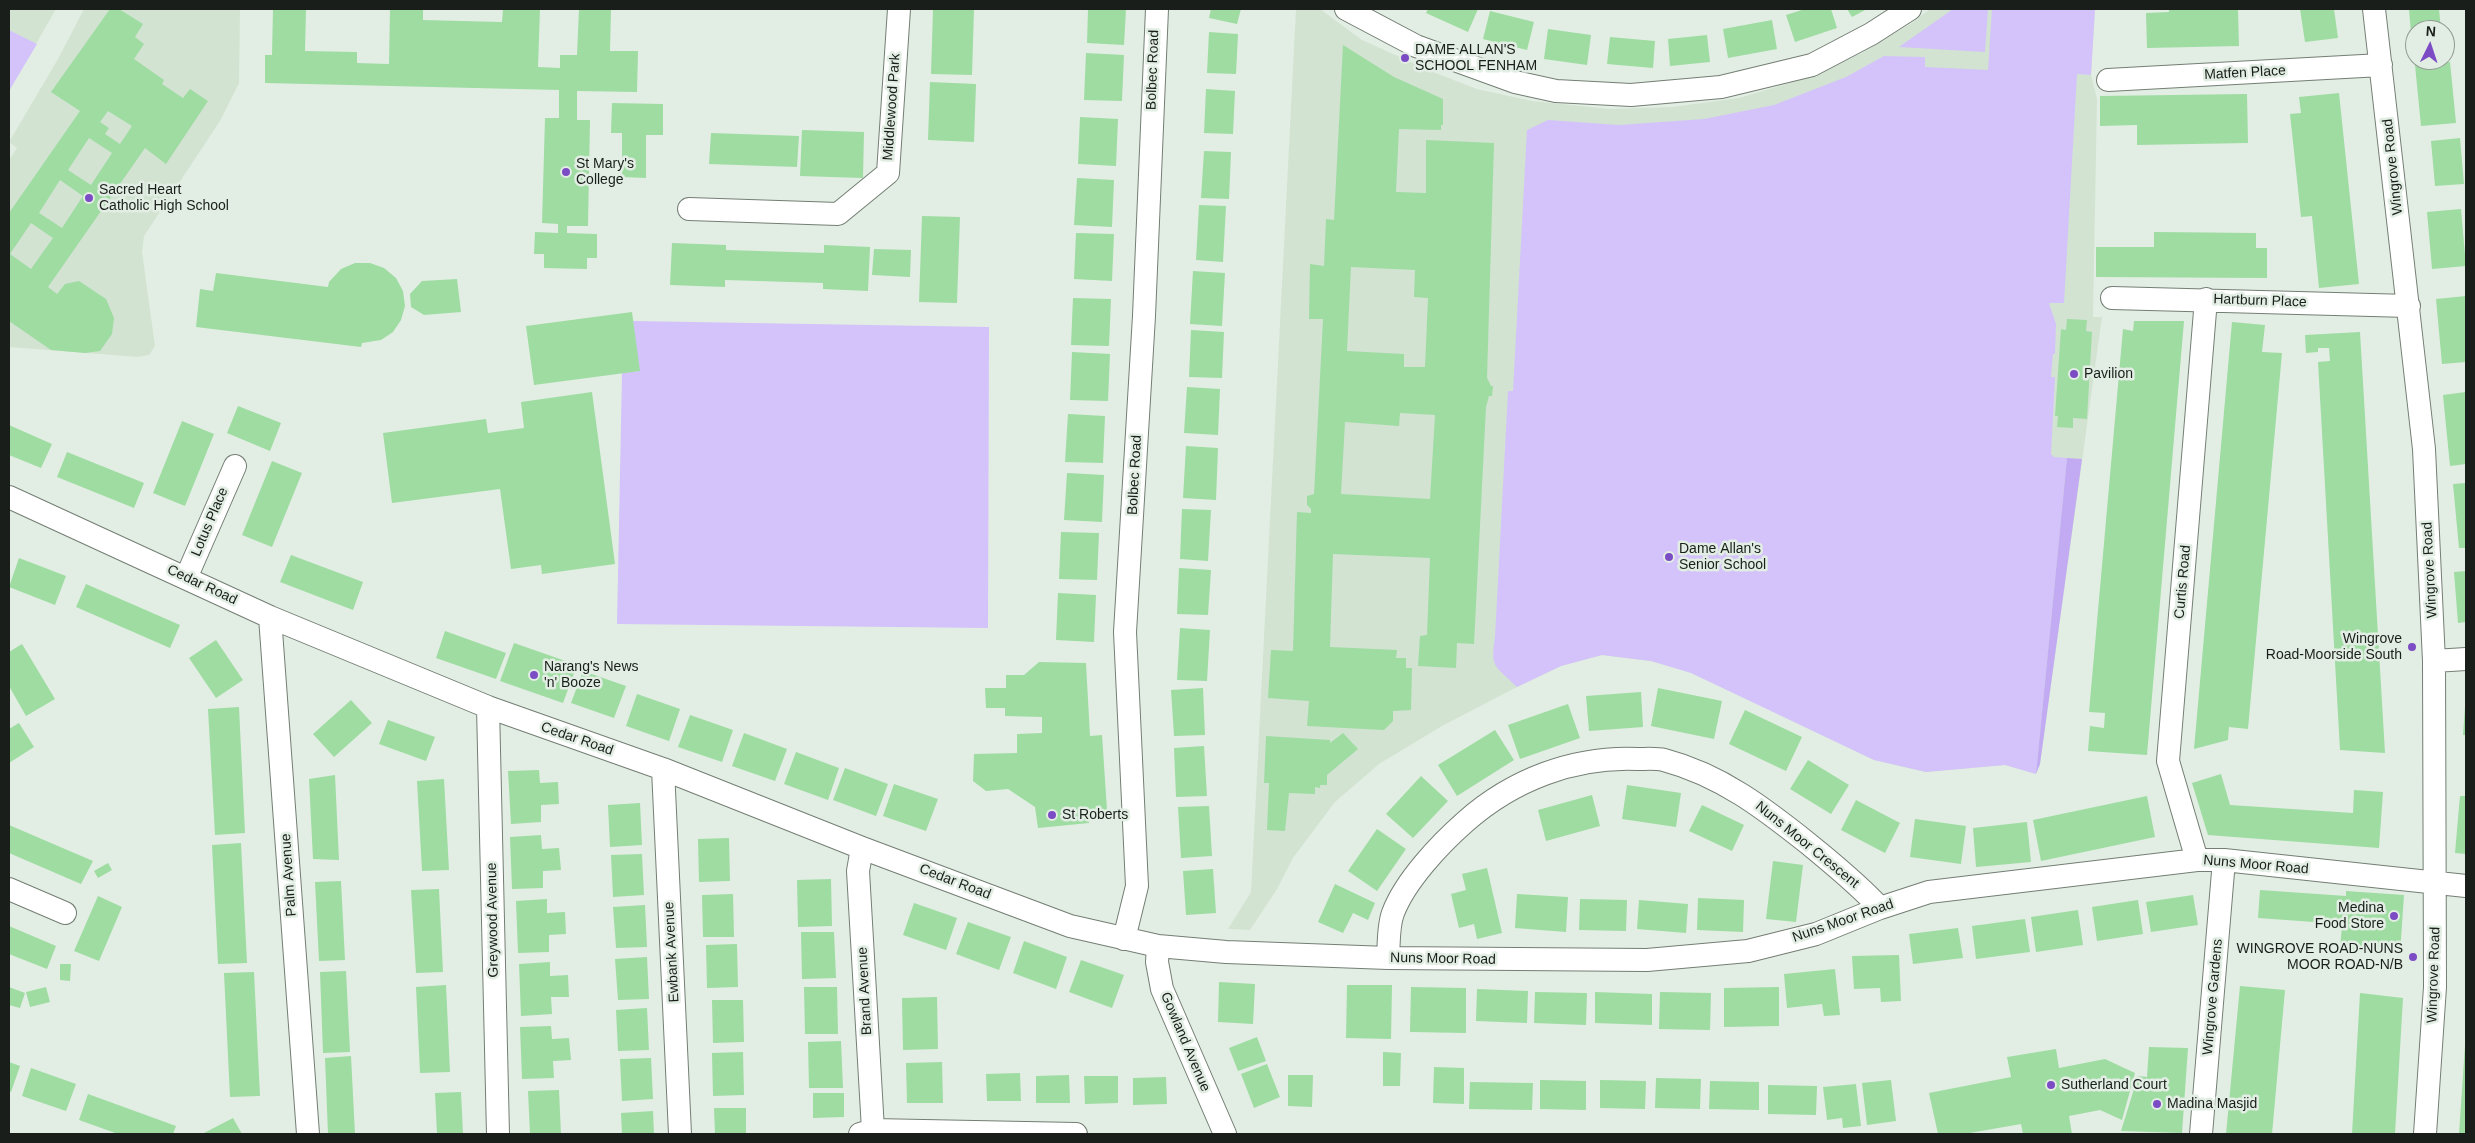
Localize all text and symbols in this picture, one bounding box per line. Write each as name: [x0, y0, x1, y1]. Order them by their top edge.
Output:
north arrow: [2405, 20, 2455, 70]
text: N: [2425, 23, 2437, 39]
street label: Bolbec Road: [1143, 30, 1163, 110]
place label: DAME ALLAN'S SCHOOL FENHAM: [1415, 42, 1537, 74]
marker: DAME ALLAN'S SCHOOL FENHAM: [1399, 52, 1411, 64]
street label: Middlewood Park: [880, 53, 904, 161]
street label: Matfen Place: [2204, 62, 2286, 84]
street label: Wingrove Road: [2380, 118, 2406, 216]
place label: St Mary's College: [576, 156, 634, 188]
marker: St Mary's College: [560, 166, 572, 178]
place label: Sacred Heart Catholic High School: [99, 182, 229, 214]
marker: Sacred Heart Catholic High School: [83, 192, 95, 204]
street label: Hartburn Place: [2213, 291, 2307, 311]
place label: Pavilion: [2084, 366, 2133, 382]
marker: Pavilion: [2068, 368, 2080, 380]
street label: Bolbec Road: [1125, 435, 1145, 515]
street label: Lotus Place: [188, 485, 232, 559]
street label: Wingrove Road: [2419, 521, 2441, 619]
place label: Dame Allan's Senior School: [1679, 541, 1766, 574]
street label: Curtis Road: [2171, 544, 2195, 620]
marker: Dame Allan's Senior School: [1663, 551, 1675, 563]
street label: Cedar Road: [164, 561, 240, 609]
place label: Wingrove Road-Moorside South: [2266, 631, 2402, 664]
marker: Wingrove Road-Moorside South: [2406, 641, 2418, 653]
place label: Narang's News 'n' Booze: [544, 659, 638, 692]
marker: Narang's News 'n' Booze: [528, 669, 540, 681]
street label: Cedar Road: [539, 719, 615, 759]
street label: Nuns Moor Crescent: [1752, 798, 1862, 892]
place label: St Roberts: [1062, 807, 1128, 823]
marker: St Roberts: [1046, 809, 1058, 821]
street label: Palm Avenue: [278, 833, 300, 917]
street label: Nuns Moor Road: [2203, 852, 2309, 878]
street label: Cedar Road: [917, 861, 993, 903]
street label: Greywood Avenue: [484, 862, 502, 978]
street label: Nuns Moor Road: [1790, 896, 1896, 946]
place label: Medina Food Store: [2315, 900, 2384, 932]
street label: Ewbank Avenue: [661, 901, 683, 1003]
marker: Medina Food Store: [2388, 910, 2400, 922]
street label: Wingrove Road: [2424, 926, 2444, 1024]
street label: Wingrove Gardens: [2200, 938, 2226, 1056]
place label: WINGROVE ROAD-NUNS MOOR ROAD-N/B: [2237, 941, 2403, 974]
street label: Brand Avenue: [854, 946, 876, 1036]
street label: Nuns Moor Road: [1390, 950, 1496, 968]
marker: WINGROVE ROAD-NUNS MOOR ROAD-N/B: [2407, 951, 2419, 963]
street label: Gowland Avenue: [1156, 990, 1214, 1094]
place label: Sutherland Court: [2061, 1077, 2167, 1093]
marker: Sutherland Court: [2045, 1079, 2057, 1091]
place label: Madina Masjid: [2167, 1096, 2257, 1112]
marker: Madina Masjid: [2151, 1098, 2163, 1110]

